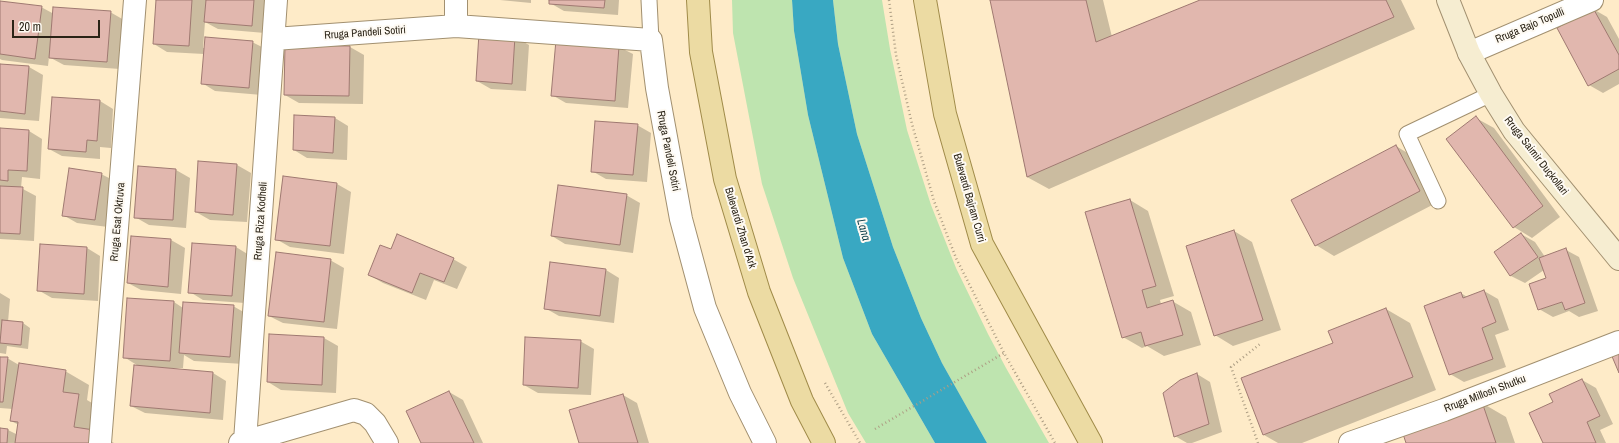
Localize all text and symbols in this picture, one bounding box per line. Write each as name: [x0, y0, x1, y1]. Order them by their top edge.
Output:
street label: Rruga Bajo Topulli: [1494, 6, 1566, 46]
scale bar: [14, 12, 102, 38]
text: 20 m: [19, 19, 41, 35]
street label: Rruga Pandeli Sotiri: [324, 24, 406, 42]
street label: Rruga Pandeli Sotiri: [654, 110, 682, 192]
street label: Rruga Saimir Duçkollari: [1501, 114, 1571, 198]
street label: Bulevardi Bajram Curri: [950, 152, 988, 244]
street label: Rruga Riza Kodheli: [252, 181, 270, 261]
street label: Rruga Esat Oktruva: [108, 182, 128, 262]
street label: Bulevardi Zhan d'Ark: [721, 186, 759, 270]
water label: Lana: [853, 217, 873, 243]
street label: Rruga Millosh Shutku: [1442, 372, 1528, 416]

